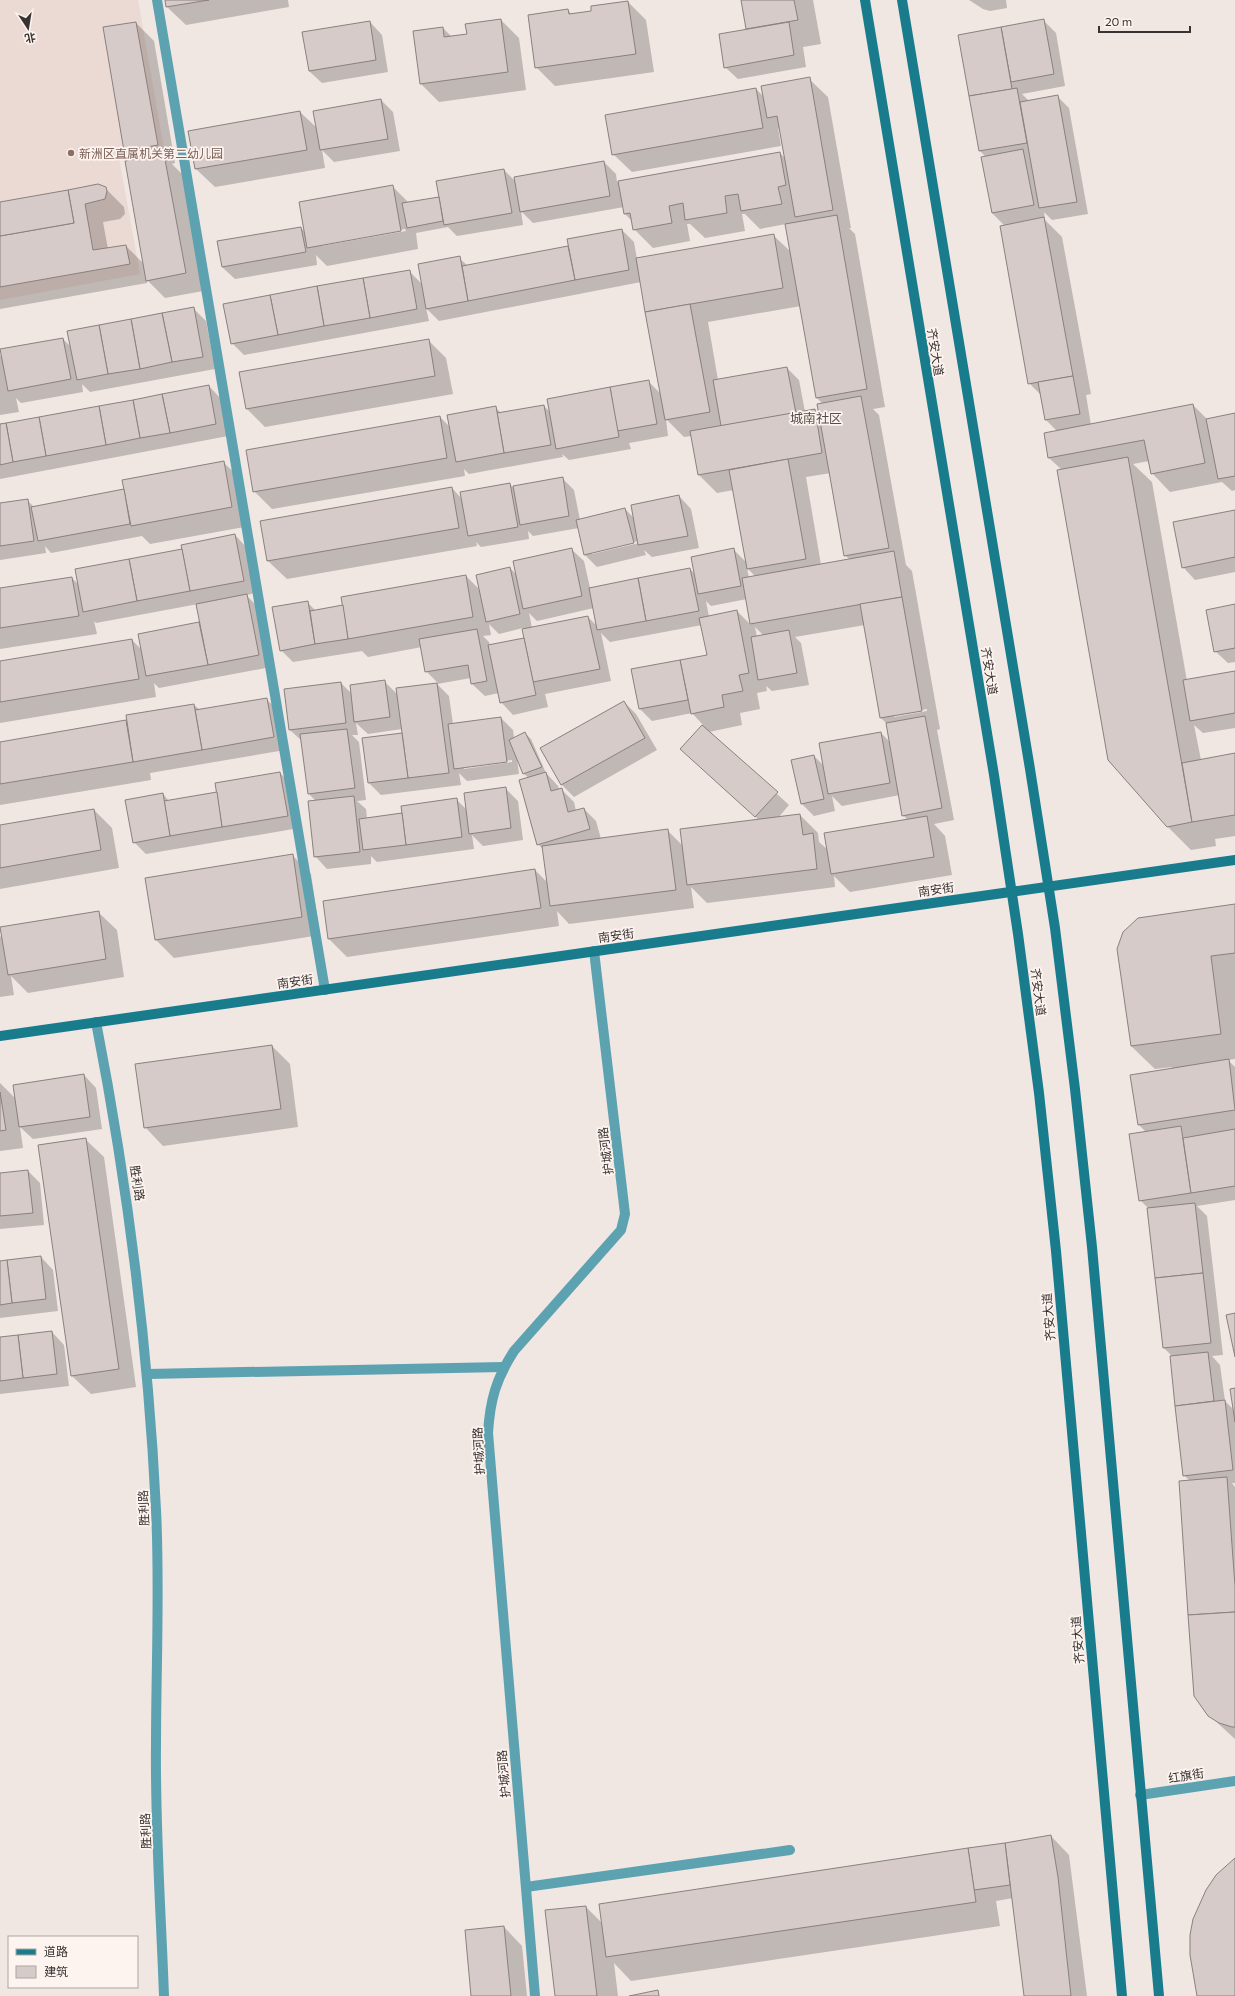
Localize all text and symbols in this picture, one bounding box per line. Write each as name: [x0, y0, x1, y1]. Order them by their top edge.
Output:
north arrow: [8, 8, 48, 48]
scale bar: [1099, 8, 1190, 34]
text: 20 m: [1105, 14, 1132, 28]
text: 北: [23, 31, 37, 46]
place label: 新洲区直属机关第二幼儿园: [79, 146, 223, 160]
marker: 新洲区直属机关第二幼儿园: [66, 148, 76, 158]
street label: 齐安大道: [925, 327, 947, 377]
district label: 城南社区: [790, 410, 842, 426]
street label: 齐安大道: [979, 646, 1001, 696]
street label: 南安街: [917, 880, 955, 898]
street label: 南安街: [597, 926, 635, 944]
street label: 齐安大道: [1029, 967, 1049, 1017]
street label: 南安街: [276, 972, 314, 990]
street label: 护城河路: [595, 1126, 615, 1176]
street label: 胜利路: [128, 1164, 148, 1202]
street label: 齐安大道: [1039, 1292, 1057, 1342]
street label: 护城河路: [470, 1427, 486, 1475]
street label: 胜利路: [135, 1490, 151, 1526]
street label: 齐安大道: [1068, 1615, 1086, 1665]
street label: 护城河路: [494, 1749, 512, 1799]
street label: 红旗街: [1167, 1765, 1205, 1785]
street label: 胜利路: [137, 1813, 153, 1849]
legend: [8, 1936, 138, 1988]
text: 道路: [44, 1944, 68, 1958]
text: 建筑: [44, 1964, 68, 1978]

